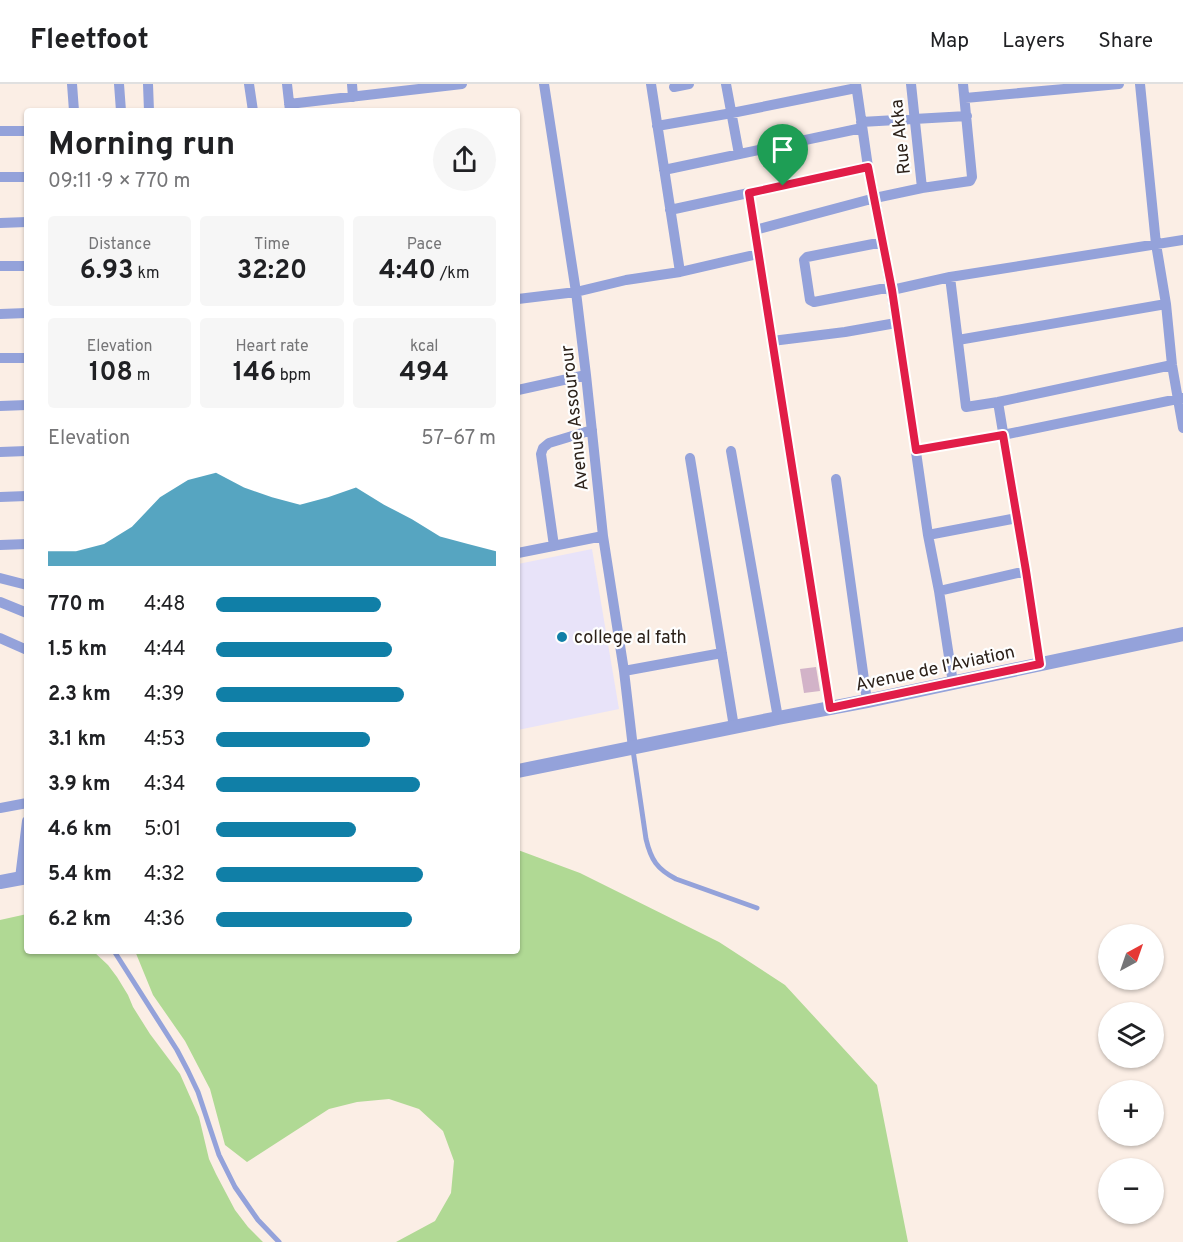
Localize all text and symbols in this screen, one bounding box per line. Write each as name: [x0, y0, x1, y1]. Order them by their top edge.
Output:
text: Fleetfoot: [30, 23, 149, 59]
text: Map: [930, 28, 969, 55]
text: Layers: [1002, 28, 1065, 55]
text: Share: [1098, 28, 1153, 55]
street label: Rue Akka: [886, 98, 917, 175]
pin: [757, 124, 808, 186]
text: Morning run: [48, 125, 235, 167]
button: share: [433, 128, 496, 191]
icon: arrive: [766, 133, 799, 166]
text: 09:11 · 9 × 770 m: [48, 169, 191, 195]
text: Distance: [88, 235, 151, 255]
text: Time: [254, 235, 290, 255]
text: Pace: [407, 235, 442, 255]
text: 6.93: [80, 255, 134, 288]
text: 32:20: [237, 255, 307, 288]
text: 4:40: [379, 255, 436, 288]
text: km: [134, 264, 160, 284]
text: /km: [436, 264, 470, 284]
text: Elevation: [87, 337, 153, 357]
text: Heart rate: [235, 337, 309, 357]
text: kcal: [410, 337, 439, 357]
street label: Avenue Assourour: [556, 344, 595, 492]
text: 108: [89, 357, 133, 390]
text: 146: [233, 357, 276, 390]
text: 494: [400, 357, 449, 390]
text: m: [133, 366, 150, 386]
text: bpm: [276, 366, 311, 386]
text: Elevation: [48, 426, 130, 452]
text: 57–67 m: [421, 426, 496, 452]
text: 770 m: [48, 592, 105, 618]
text: 4:48: [144, 592, 186, 618]
place label: college al fath: [574, 627, 687, 650]
marker: college al fath: [555, 630, 569, 644]
text: 1.5 km: [48, 637, 107, 663]
text: 4:44: [144, 637, 186, 663]
street label: Avenue de l'Aviation: [853, 641, 1017, 698]
text: 2.3 km: [48, 682, 111, 708]
text: 4:39: [144, 682, 185, 708]
text: 3.1 km: [48, 727, 106, 753]
text: 4:53: [144, 727, 185, 753]
text: 3.9 km: [48, 772, 110, 798]
text: 4:34: [144, 772, 185, 798]
text: 4.6 km: [48, 817, 112, 843]
text: 5:01: [144, 817, 181, 843]
text: 5.4 km: [48, 862, 112, 888]
text: 4:32: [144, 862, 185, 888]
text: 6.2 km: [48, 907, 111, 933]
text: 4:36: [144, 907, 185, 933]
north arrow: [1098, 924, 1164, 990]
map controls: [1098, 924, 1164, 1224]
button: layers: [1098, 1002, 1164, 1068]
button: +: [1098, 1080, 1164, 1146]
button: −: [1098, 1158, 1164, 1224]

